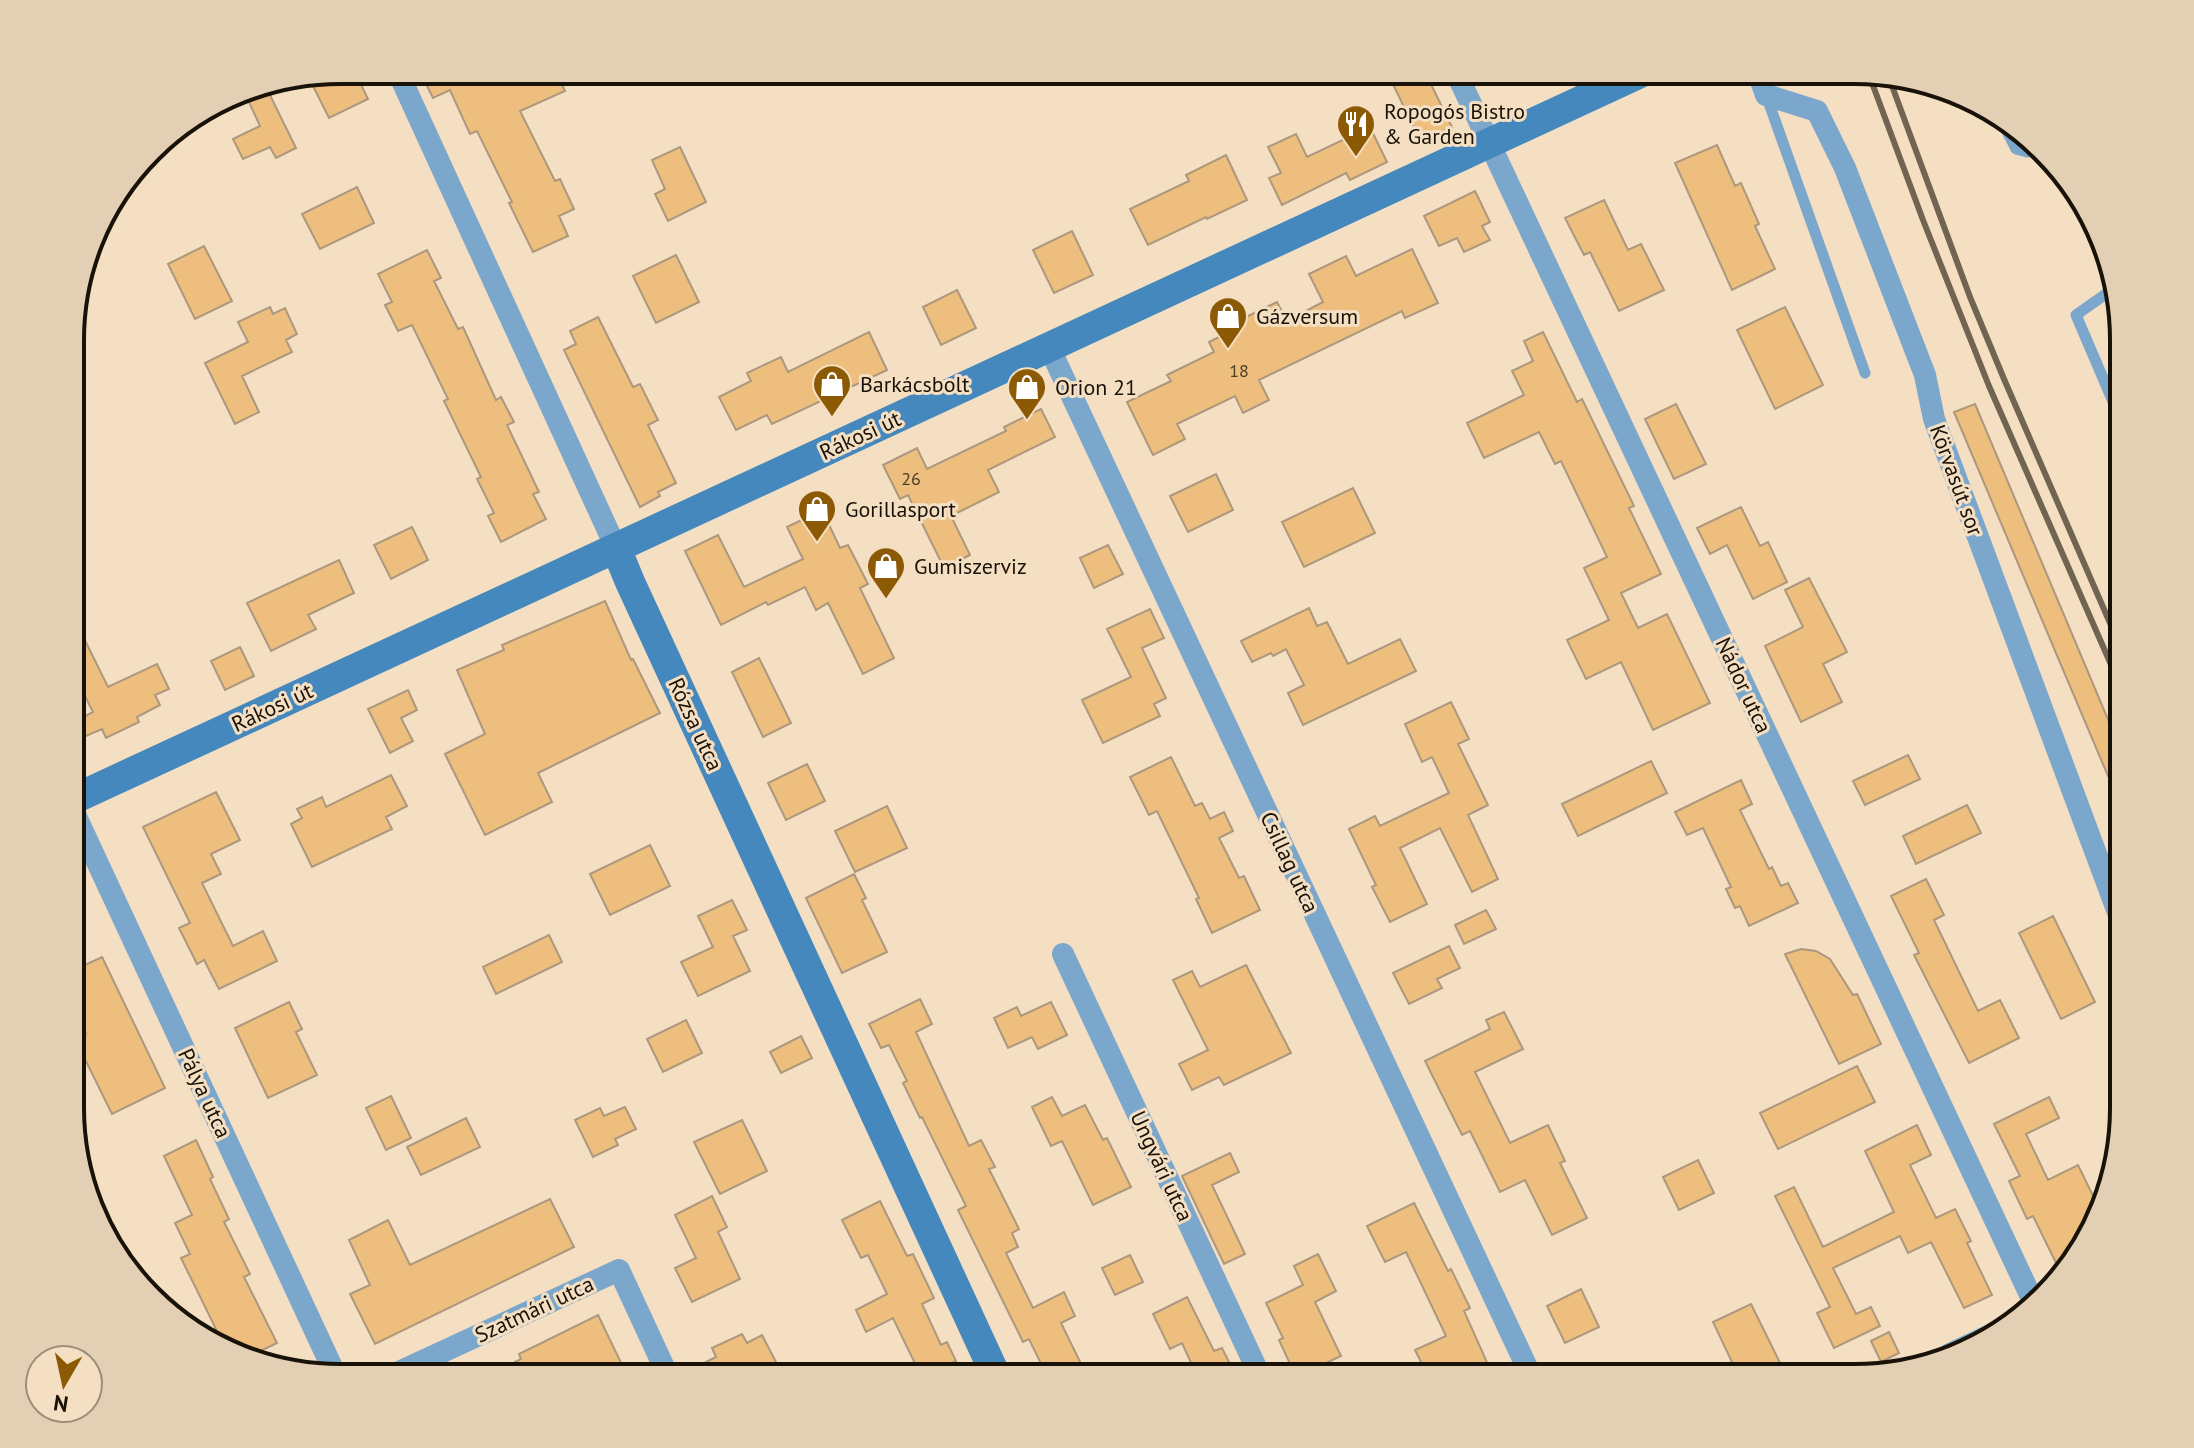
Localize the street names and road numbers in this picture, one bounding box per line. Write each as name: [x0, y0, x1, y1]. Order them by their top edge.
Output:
street label: Rákosi út: [815, 404, 905, 466]
street label: Körvasút sor: [1924, 421, 1990, 540]
street label: Nádor utca: [1710, 633, 1778, 737]
street label: Rózsa utca: [662, 673, 730, 775]
street label: Rákosi út: [227, 676, 317, 738]
street label: Csillag utca: [1254, 807, 1326, 917]
street label: Pálya utca: [172, 1044, 238, 1142]
street label: Ungvári utca: [1124, 1106, 1200, 1226]
street label: Szatmári utca: [470, 1269, 598, 1349]

